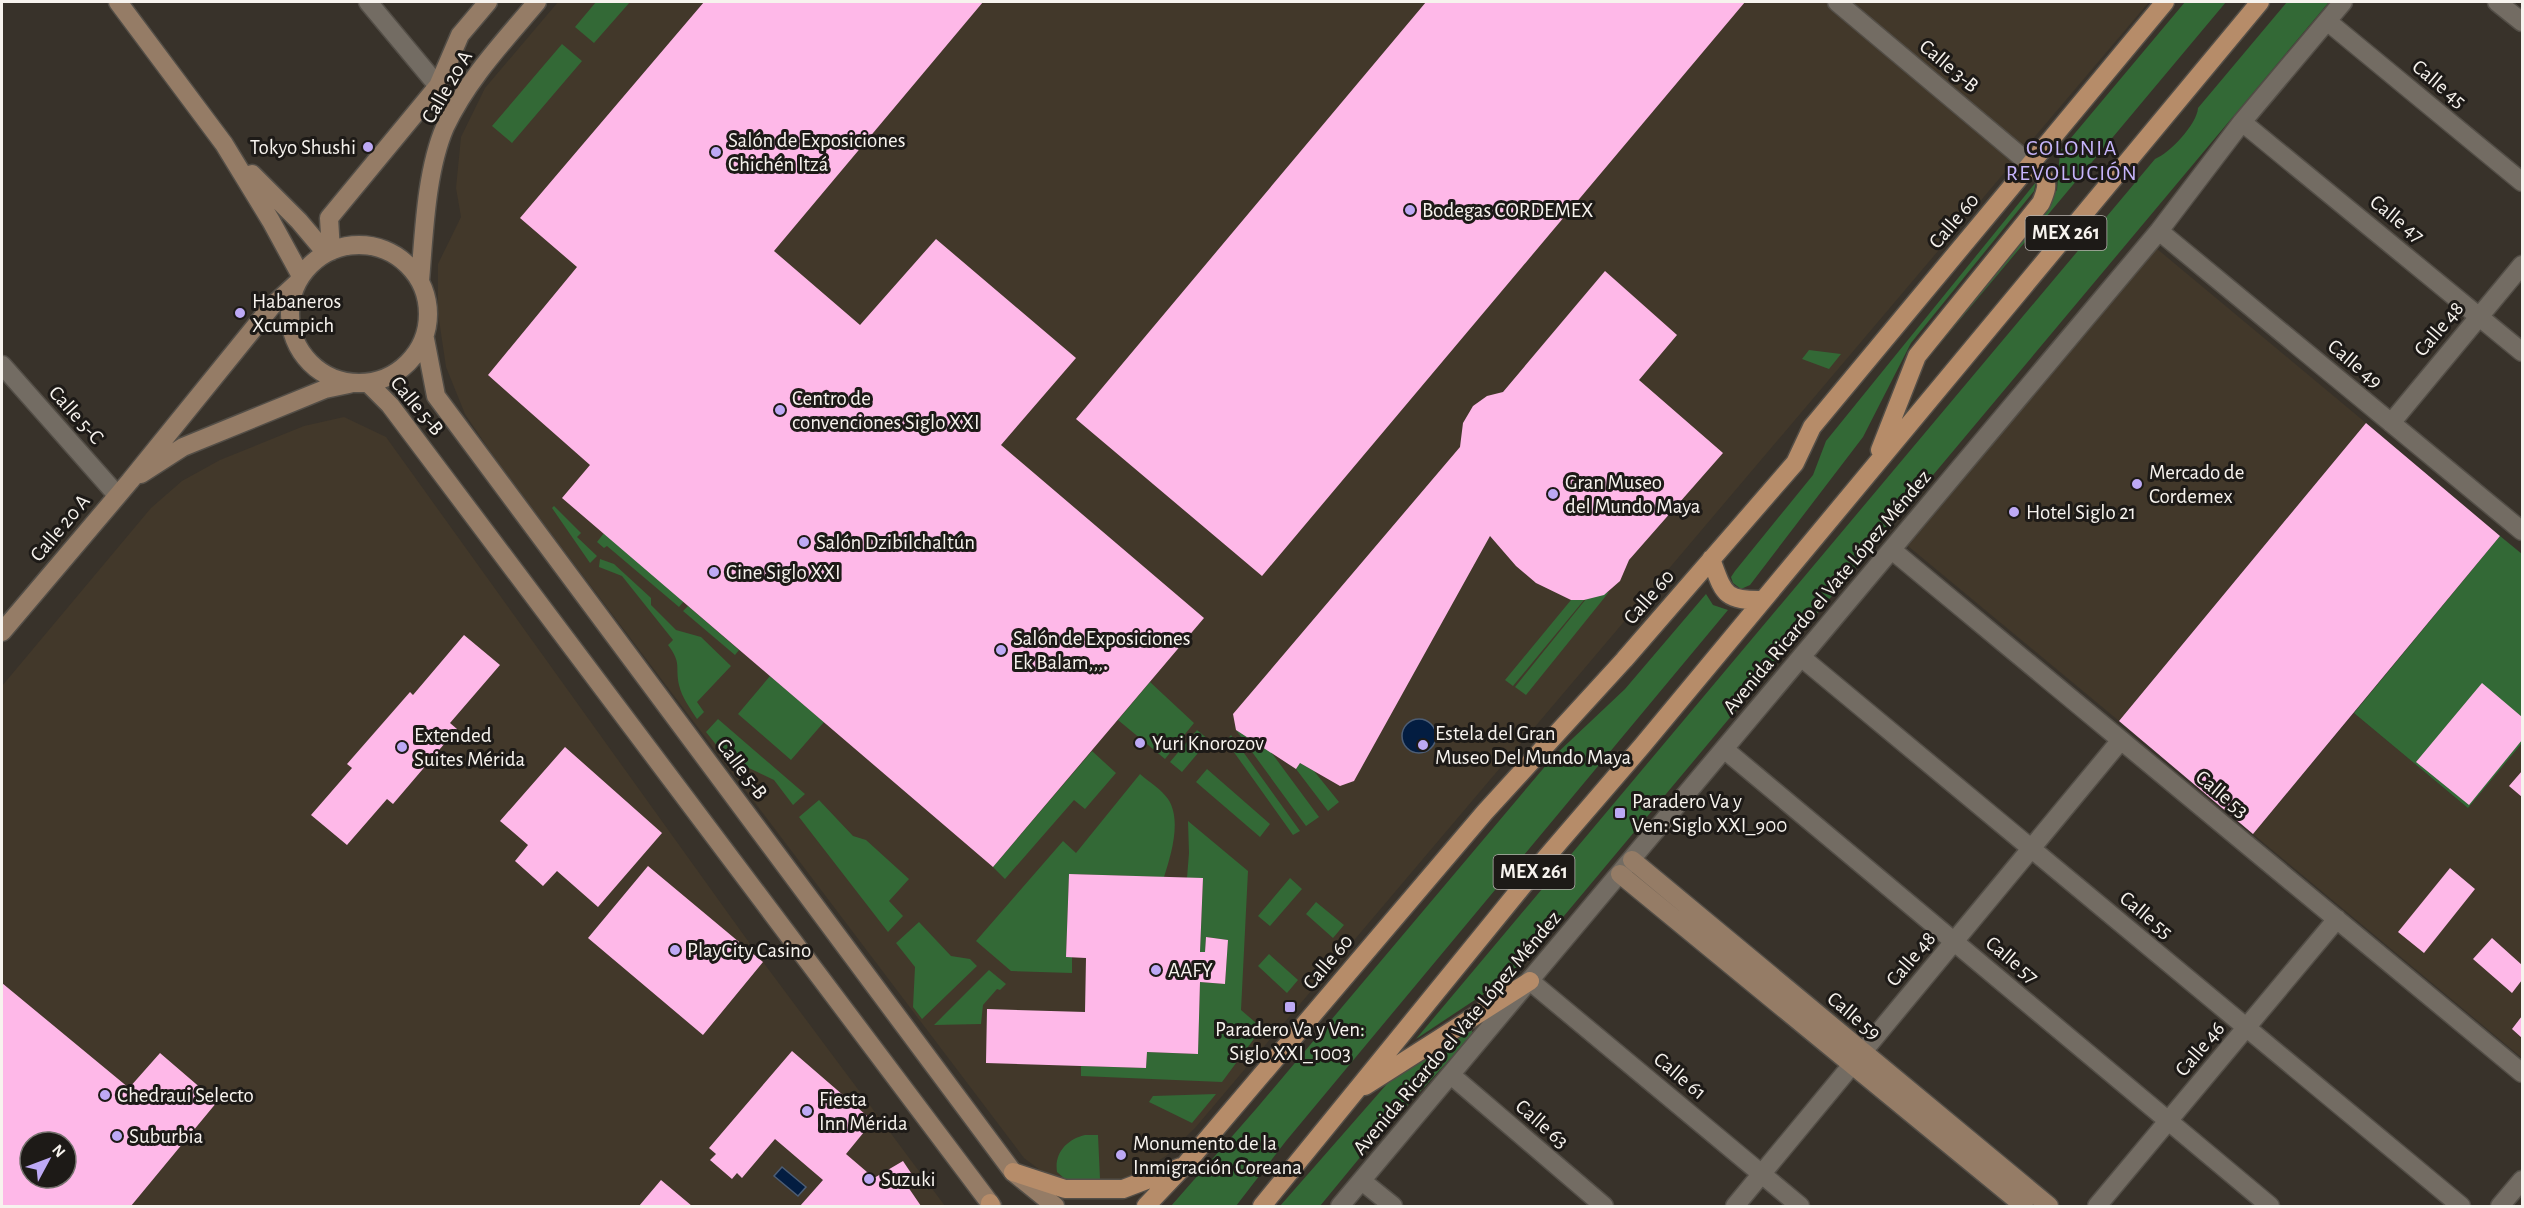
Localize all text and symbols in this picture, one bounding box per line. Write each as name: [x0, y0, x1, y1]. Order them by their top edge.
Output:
street label: Calle 3-B: [1915, 35, 1983, 97]
street label: Calle 20 A: [418, 47, 476, 127]
street label: Calle 45: [2408, 56, 2470, 112]
place label: Salón de Exposiciones Chichén Itzá: [728, 130, 905, 175]
place label: Tokyo Shushi: [250, 137, 356, 158]
district label: COLONIA REVOLUCIÓN: [2006, 137, 2138, 184]
marker: Tokyo Shushi: [361, 140, 375, 154]
marker: Salón de Exposiciones Chichén Itzá: [709, 145, 723, 159]
street label: Calle 60: [1925, 189, 1983, 253]
street label: Calle 47: [2366, 191, 2428, 247]
place label: Bodegas CORDEMEX: [1422, 200, 1593, 221]
marker: Bodegas CORDEMEX: [1403, 203, 1417, 217]
road number: MEX 261: [2026, 216, 2106, 250]
place label: Habaneros Xcumpich: [252, 291, 341, 336]
street label: Calle 48: [2410, 298, 2468, 360]
marker: Habaneros Xcumpich: [233, 306, 247, 320]
street label: Calle 49: [2324, 335, 2386, 393]
street label: Calle 5-B: [386, 372, 448, 440]
street label: Calle 5-C: [45, 382, 107, 448]
place label: Centro de convenciones Siglo XXI: [792, 388, 980, 433]
marker: Centro de convenciones Siglo XXI: [773, 403, 787, 417]
place label: Mercado de Cordemex: [2149, 462, 2244, 507]
street label: Avenida Ricardo el Vate López Méndez: [1719, 466, 1935, 718]
place label: Gran Museo del Mundo Maya: [1565, 472, 1701, 517]
marker: Mercado de Cordemex: [2130, 477, 2144, 491]
marker: Gran Museo del Mundo Maya: [1546, 487, 1560, 501]
street label: Calle 20 A: [26, 490, 94, 566]
place label: Hotel Siglo 21: [2026, 502, 2136, 523]
marker: Hotel Siglo 21: [2007, 505, 2021, 519]
place label: Salón Dzibilchaltún: [816, 532, 975, 553]
marker: Salón Dzibilchaltún: [797, 535, 811, 549]
place label: Cine Siglo XXI: [726, 562, 841, 583]
marker: Cine Siglo XXI: [707, 565, 721, 579]
street label: Calle 60: [1620, 566, 1678, 628]
place label: Salón de Exposiciones Ek Balam,,,.: [1013, 628, 1190, 673]
marker: Salón de Exposiciones Ek Balam,,,.: [994, 643, 1008, 657]
place label: Estela del Gran Museo Del Mundo Maya: [1435, 723, 1632, 768]
place label: Extended Suites Mérida: [414, 725, 526, 770]
place label: Yuri Knorozov: [1152, 733, 1264, 754]
street label: Calle 5-B: [713, 735, 771, 803]
marker: Yuri Knorozov: [1133, 736, 1147, 750]
marker: Estela del Gran Museo Del Mundo Maya: [1416, 738, 1430, 752]
marker: Extended Suites Mérida: [395, 740, 409, 754]
street label: Calle 53: [2192, 766, 2252, 822]
place label: Paradero Va y Ven: Siglo XXI_900: [1632, 791, 1787, 836]
marker: Paradero Va y Ven: Siglo XXI_900: [1613, 806, 1627, 820]
road number: MEX 261: [1494, 855, 1574, 889]
street label: Calle 55: [2116, 887, 2176, 943]
street label: Avenida Ricardo el Vate López Méndez: [1349, 907, 1565, 1159]
street label: Calle 48: [1882, 928, 1940, 990]
street label: Calle 60: [1299, 930, 1357, 994]
street label: Calle 57: [1982, 932, 2043, 988]
place label: PlayCity Casino: [687, 940, 811, 961]
marker: PlayCity Casino: [668, 943, 682, 957]
place label: AAFY: [1168, 960, 1213, 981]
marker: AAFY: [1149, 963, 1163, 977]
street label: Calle 59: [1823, 988, 1885, 1044]
marker: Paradero Va y Ven: Siglo XXI_1003: [1283, 1000, 1297, 1014]
street label: Calle 46: [2171, 1018, 2229, 1080]
place label: Paradero Va y Ven: Siglo XXI_1003: [1215, 1019, 1365, 1064]
street label: Calle 61: [1650, 1048, 1710, 1104]
place label: Chedraui Selecto: [117, 1085, 254, 1106]
marker: Chedraui Selecto: [98, 1088, 112, 1102]
place label: Fiesta Inn Mérida: [819, 1089, 908, 1134]
street label: Calle 63: [1511, 1096, 1573, 1152]
marker: Fiesta Inn Mérida: [800, 1104, 814, 1118]
place label: Suburbia: [129, 1126, 204, 1147]
marker: Suburbia: [110, 1129, 124, 1143]
north arrow: [18, 1130, 78, 1190]
place label: Monumento de la Inmigración Coreana: [1133, 1133, 1302, 1178]
text: N: [49, 1141, 68, 1160]
marker: Monumento de la Inmigración Coreana: [1114, 1148, 1128, 1162]
place label: Suzuki: [881, 1169, 936, 1190]
marker: Suzuki: [862, 1172, 876, 1186]

